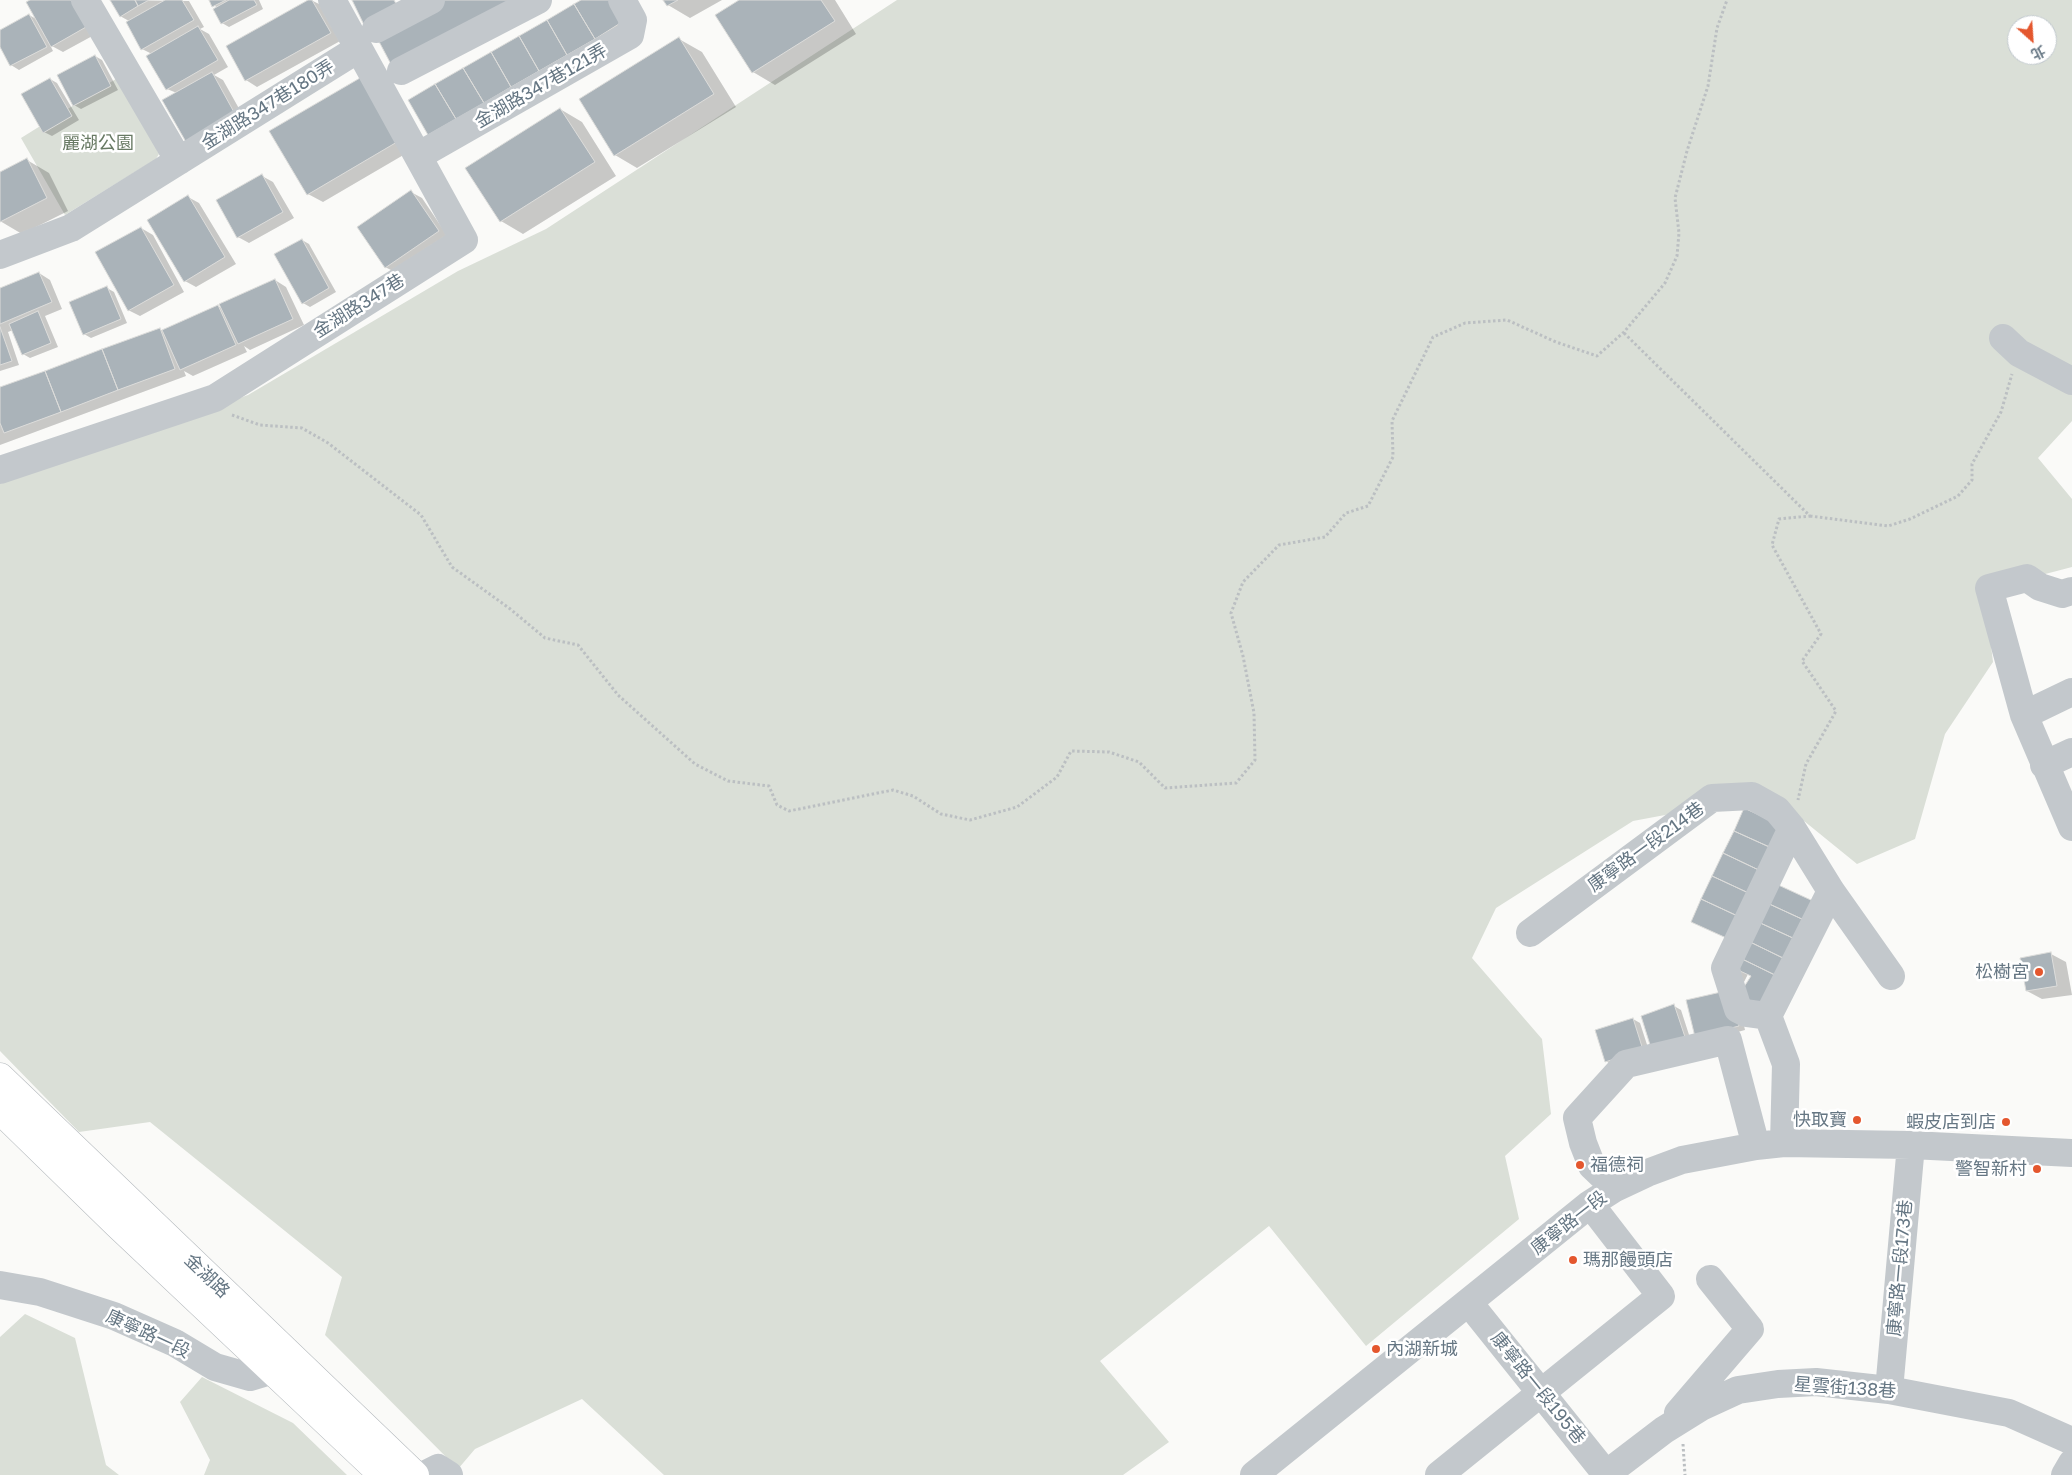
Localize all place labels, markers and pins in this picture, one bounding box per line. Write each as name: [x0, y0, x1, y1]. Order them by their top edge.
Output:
place label: 松樹宮: [1975, 961, 2029, 983]
marker: 松樹宮: [2033, 966, 2045, 978]
place label: 快取寶: [1793, 1109, 1847, 1131]
place label: 蝦皮店到店: [1906, 1111, 1996, 1133]
marker: 快取寶: [1851, 1114, 1863, 1126]
marker: 蝦皮店到店: [2000, 1116, 2012, 1128]
place label: 福德祠: [1590, 1154, 1644, 1176]
place label: 警智新村: [1955, 1158, 2027, 1180]
marker: 福德祠: [1574, 1159, 1586, 1171]
marker: 警智新村: [2031, 1163, 2043, 1175]
place label: 瑪那饅頭店: [1583, 1249, 1673, 1271]
marker: 瑪那饅頭店: [1567, 1254, 1579, 1266]
place label: 內湖新城: [1386, 1338, 1458, 1360]
marker: 內湖新城: [1370, 1343, 1382, 1355]

